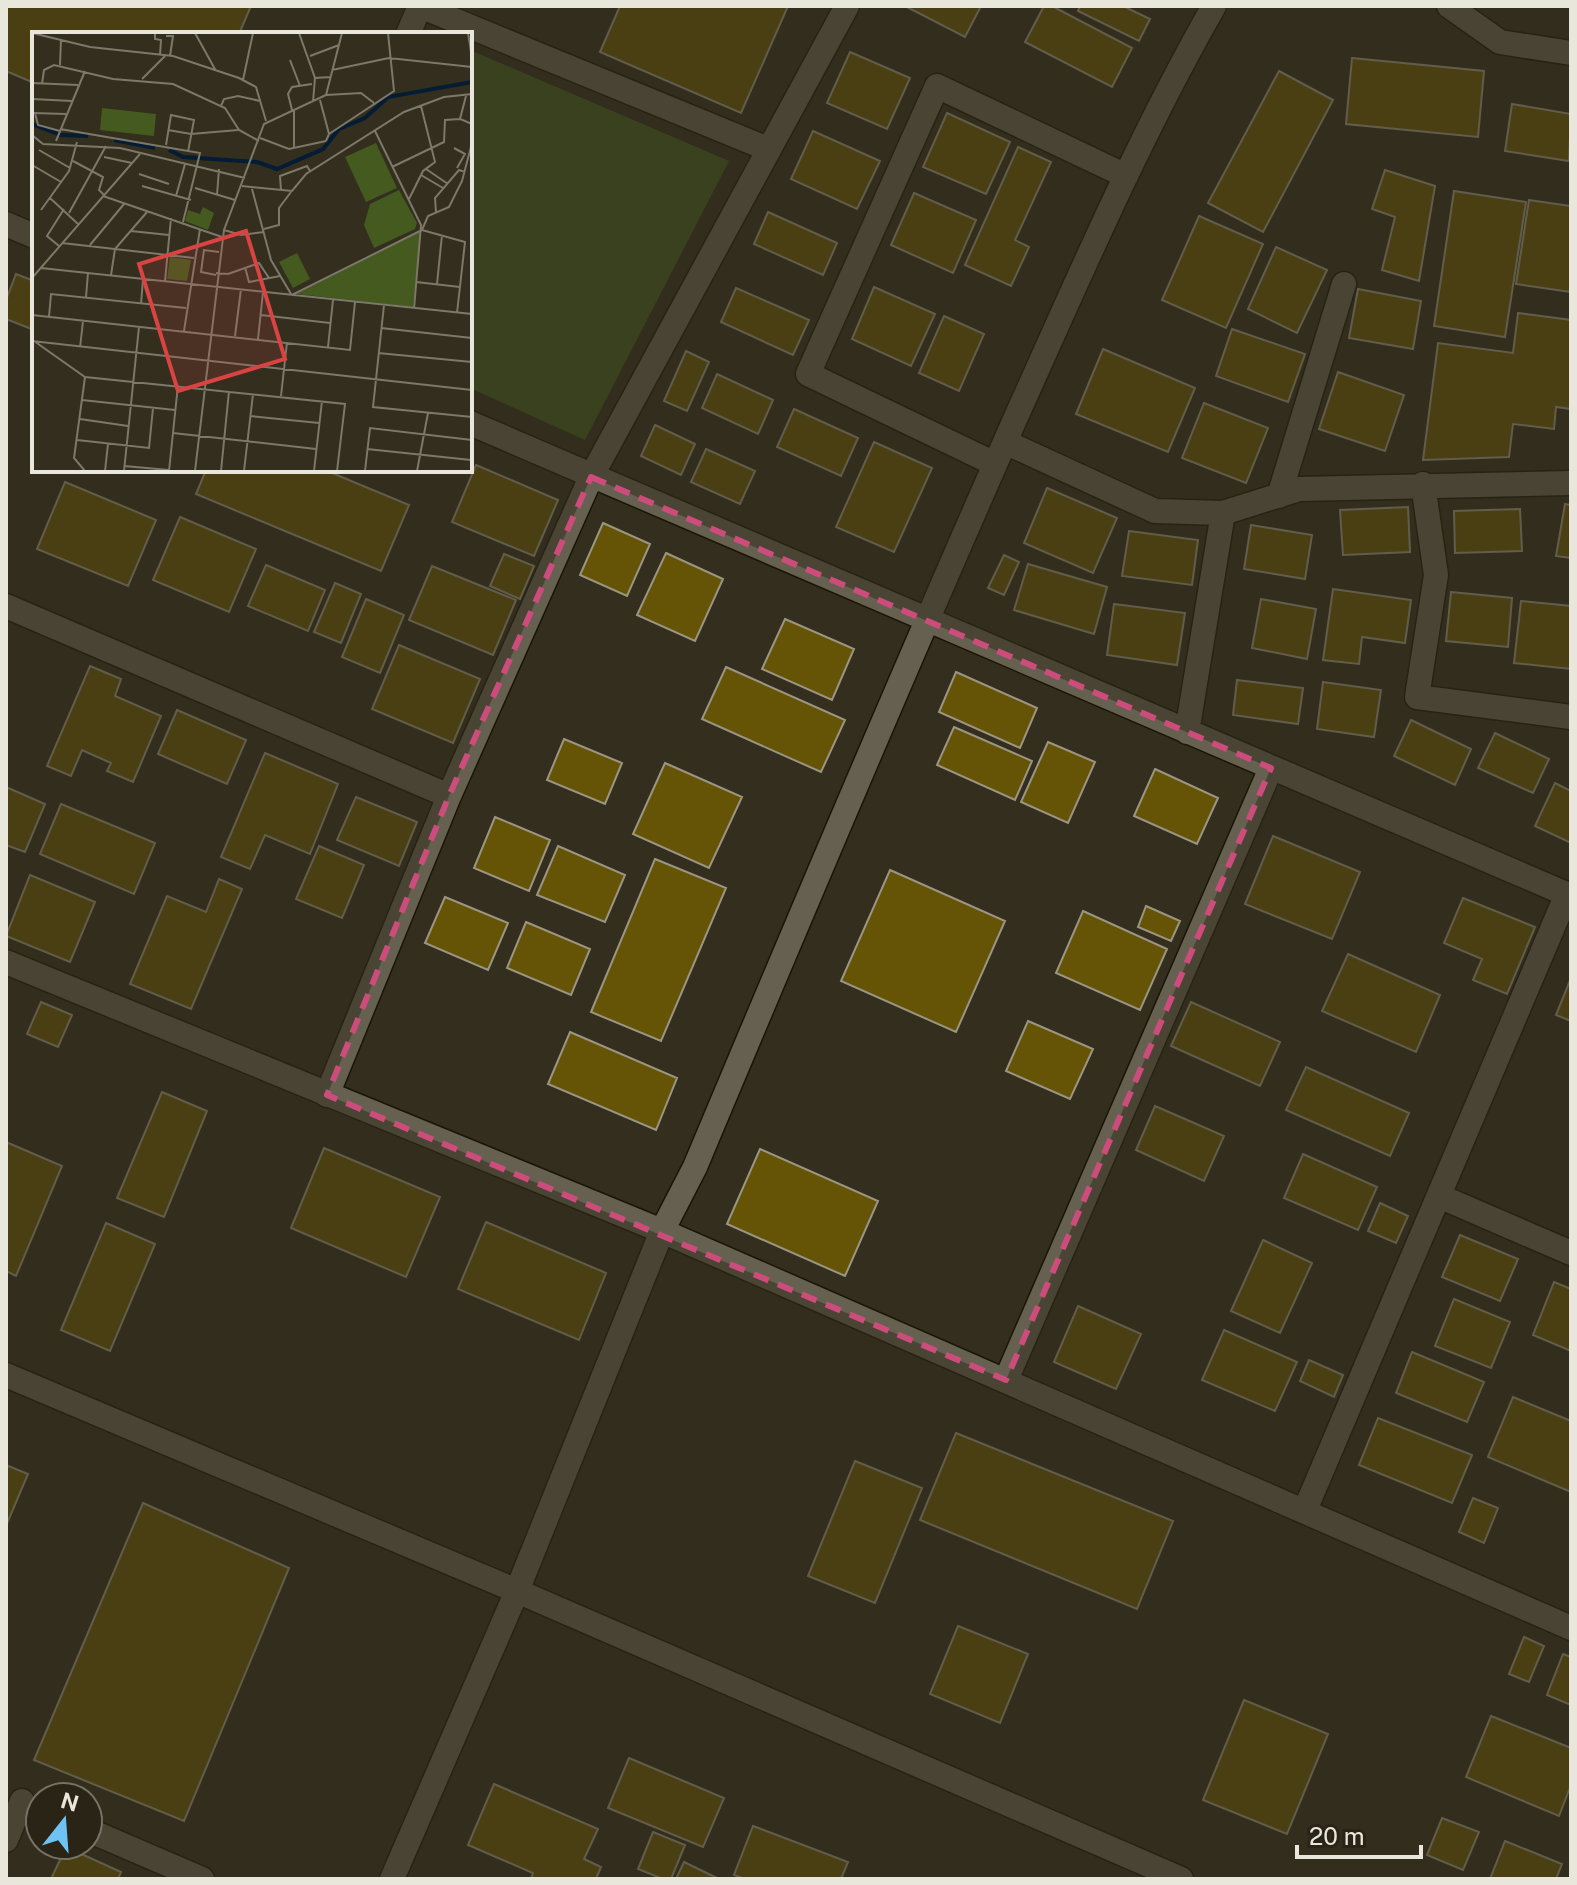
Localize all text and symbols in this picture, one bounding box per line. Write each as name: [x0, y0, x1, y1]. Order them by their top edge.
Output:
inset map: [32, 32, 472, 472]
north arrow: [24, 1781, 104, 1861]
text: N: [58, 1787, 82, 1817]
scale bar: [1297, 1809, 1421, 1859]
text: 20 m: [1309, 1822, 1365, 1850]

